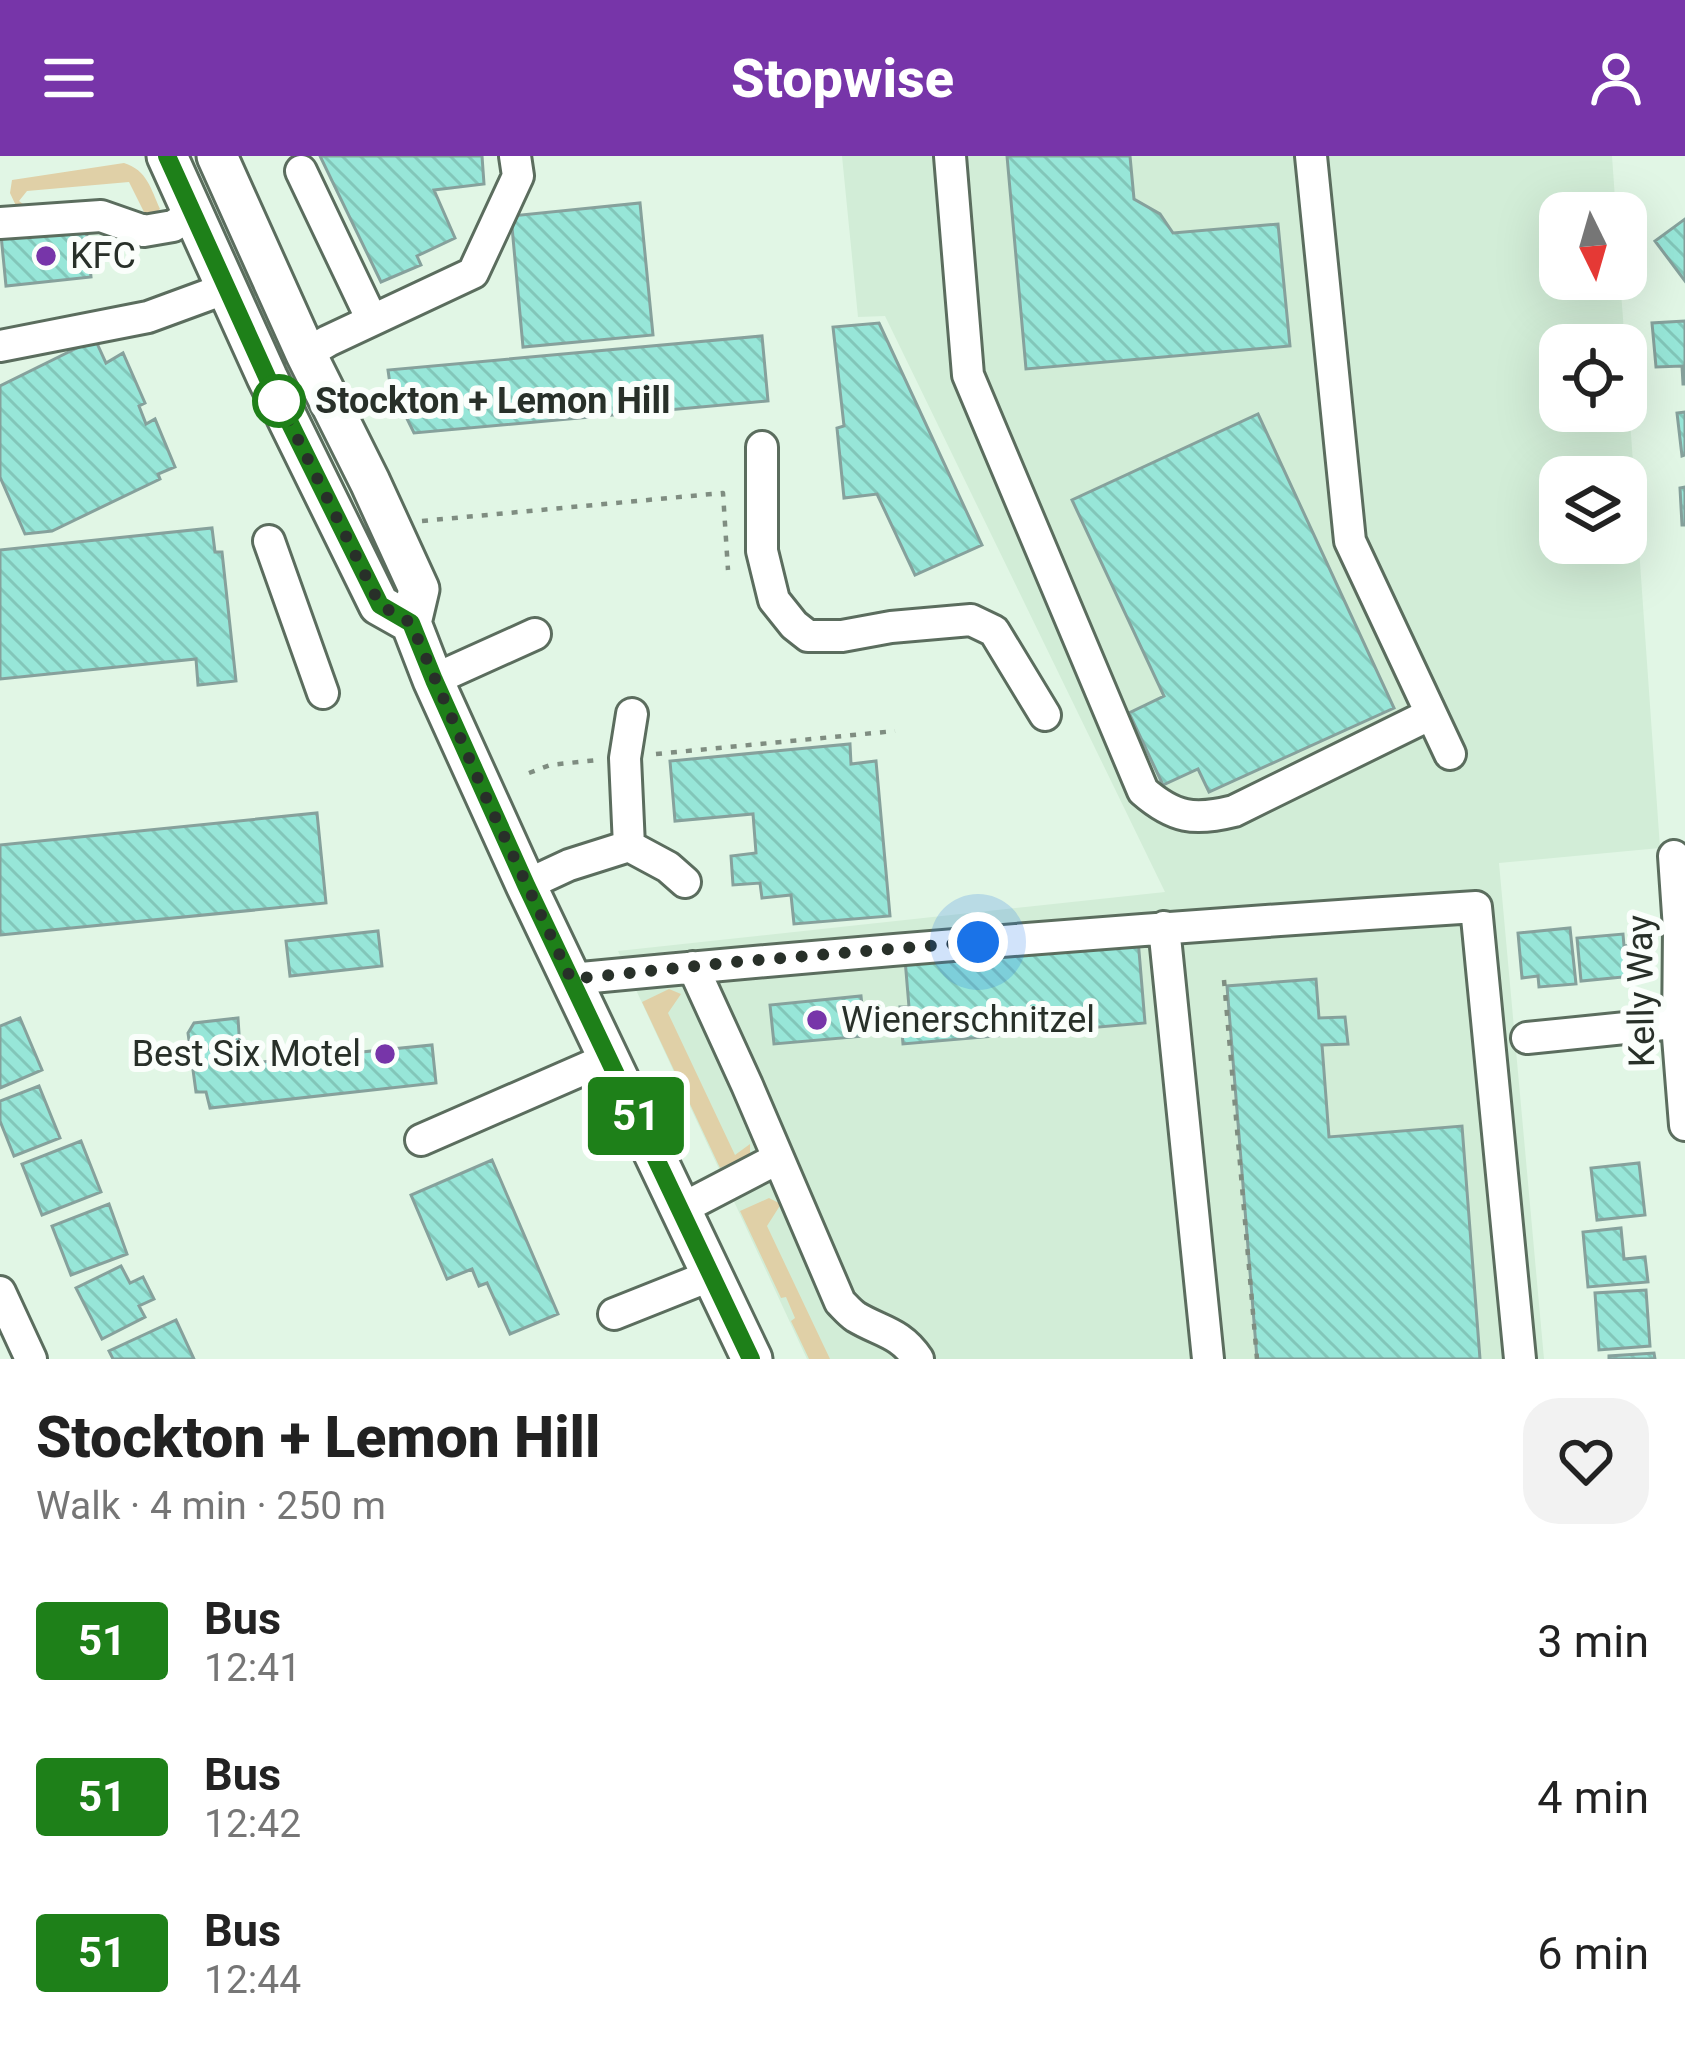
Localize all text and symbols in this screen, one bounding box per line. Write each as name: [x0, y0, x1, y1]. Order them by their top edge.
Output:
icon: menu: [36, 45, 102, 111]
icon: person: [1583, 45, 1649, 111]
text: Stopwise: [731, 47, 954, 110]
north arrow: [1539, 192, 1647, 300]
map controls: [1539, 192, 1647, 564]
place label: KFC: [70, 235, 136, 277]
marker: KFC: [33, 243, 59, 269]
button: locate: [1539, 324, 1647, 432]
marker: Stockton + Lemon Hill: [254, 376, 304, 426]
place label: Stockton + Lemon Hill: [315, 380, 670, 422]
button: layers: [1539, 456, 1647, 564]
your location: [948, 912, 1008, 972]
street label: Kelly Way: [1619, 914, 1663, 1068]
place label: Wienerschnitzel: [841, 999, 1095, 1041]
marker: Wienerschnitzel: [804, 1007, 830, 1033]
place label: Best Six Motel: [132, 1033, 361, 1075]
marker: Best Six Motel: [372, 1041, 398, 1067]
line badge: 51: [582, 1077, 690, 1155]
text: 51: [612, 1091, 660, 1140]
button: heart: [1523, 1398, 1649, 1524]
text: Stockton + Lemon Hill: [36, 1404, 600, 1471]
text: Walk · 4 min · 250 m: [36, 1483, 386, 1529]
text: Bus: [204, 1592, 281, 1645]
text: 3 min: [1537, 1615, 1649, 1668]
text: 51: [78, 1616, 126, 1665]
text: 12:41: [204, 1645, 301, 1691]
text: Bus: [204, 1748, 281, 1801]
text: 4 min: [1537, 1771, 1649, 1824]
text: 51: [78, 1772, 126, 1821]
text: 12:42: [204, 1801, 301, 1847]
text: Bus: [204, 1904, 281, 1957]
text: 6 min: [1537, 1927, 1649, 1980]
text: 51: [78, 1928, 126, 1977]
text: 12:44: [204, 1957, 301, 2003]

